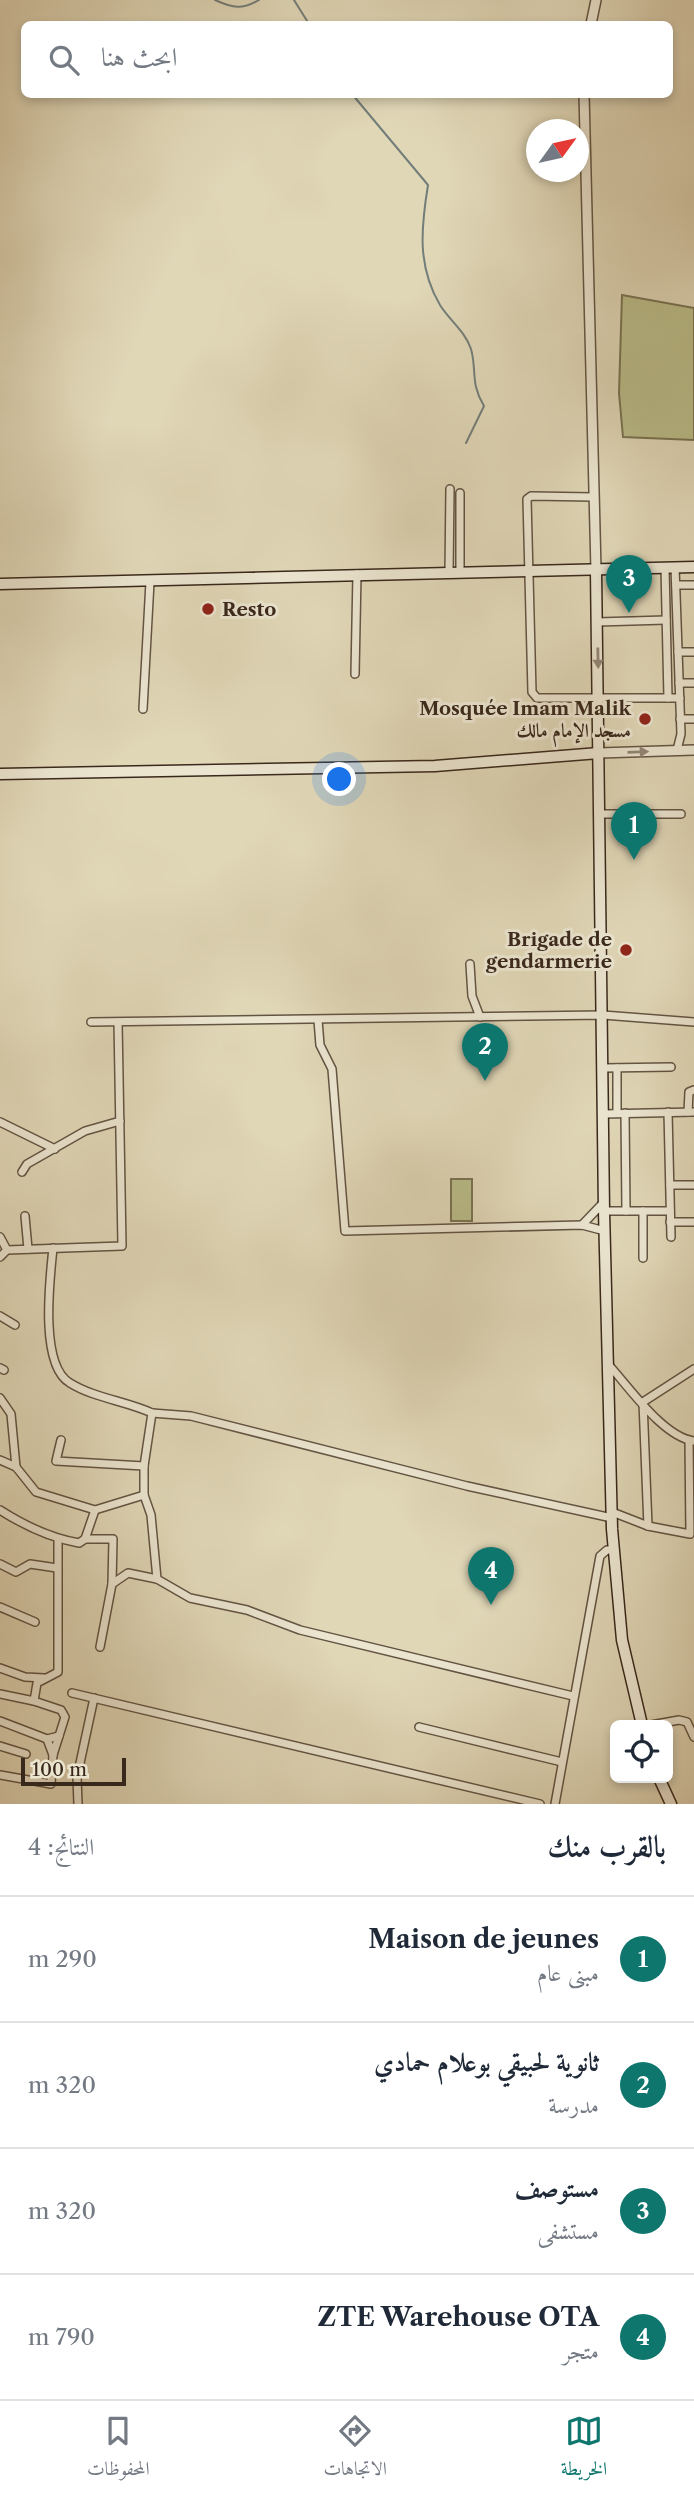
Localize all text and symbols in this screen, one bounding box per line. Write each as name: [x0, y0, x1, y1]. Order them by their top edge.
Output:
search box: [21, 21, 673, 98]
icon: search: [45, 41, 83, 79]
text: ابحث هنا: [101, 41, 177, 73]
north arrow: [526, 119, 589, 182]
pin: 3: [606, 555, 652, 613]
place label: Resto: [222, 598, 276, 621]
marker: Resto: [200, 601, 216, 617]
one-way arrow: [592, 647, 604, 669]
place label: Mosquée Imam Malik مسجد الإمام مالك: [419, 697, 631, 748]
marker: Mosquée Imam Malik مسجد الإمام مالك: [637, 711, 653, 727]
one-way arrow: [628, 746, 650, 757]
your location: [322, 762, 356, 796]
pin: 1: [611, 802, 657, 860]
place label: Brigade de gendarmerie: [485, 928, 612, 973]
marker: Brigade de gendarmerie: [618, 942, 634, 958]
pin: 2: [462, 1023, 508, 1081]
pin: 4: [468, 1547, 514, 1605]
map controls: [610, 1720, 673, 1783]
button: locate: [610, 1720, 673, 1783]
scale bar: [21, 1755, 126, 1787]
text: 100 m: [32, 1758, 87, 1781]
text: بالقرب منك: [548, 1828, 666, 1865]
text: النتائج: 4: [28, 1833, 94, 1861]
text: Maison de jeunes: [368, 1923, 599, 1955]
text: 290 m: [28, 1945, 97, 1973]
text: 1: [638, 1945, 648, 1973]
text: مبنى عام: [537, 1959, 599, 1987]
text: ثانوية لحبيقي بوعلام حمادي: [374, 2046, 599, 2078]
text: 320 m: [28, 2071, 96, 2099]
text: 2: [636, 2071, 650, 2099]
text: مدرسة: [548, 2091, 599, 2119]
text: مستوصف: [515, 2172, 599, 2204]
text: 320 m: [28, 2197, 96, 2225]
text: 3: [637, 2197, 650, 2225]
text: مستشفى: [538, 2217, 599, 2245]
text: ZTE Warehouse OTA: [318, 2301, 599, 2333]
text: 790 m: [28, 2323, 95, 2351]
text: 4: [636, 2323, 650, 2351]
text: متجر: [563, 2337, 599, 2365]
tab: المحفوظات: [87, 2412, 150, 2487]
tab: الاتجاهات: [324, 2412, 387, 2487]
tab: الخريطة: [561, 2412, 607, 2487]

